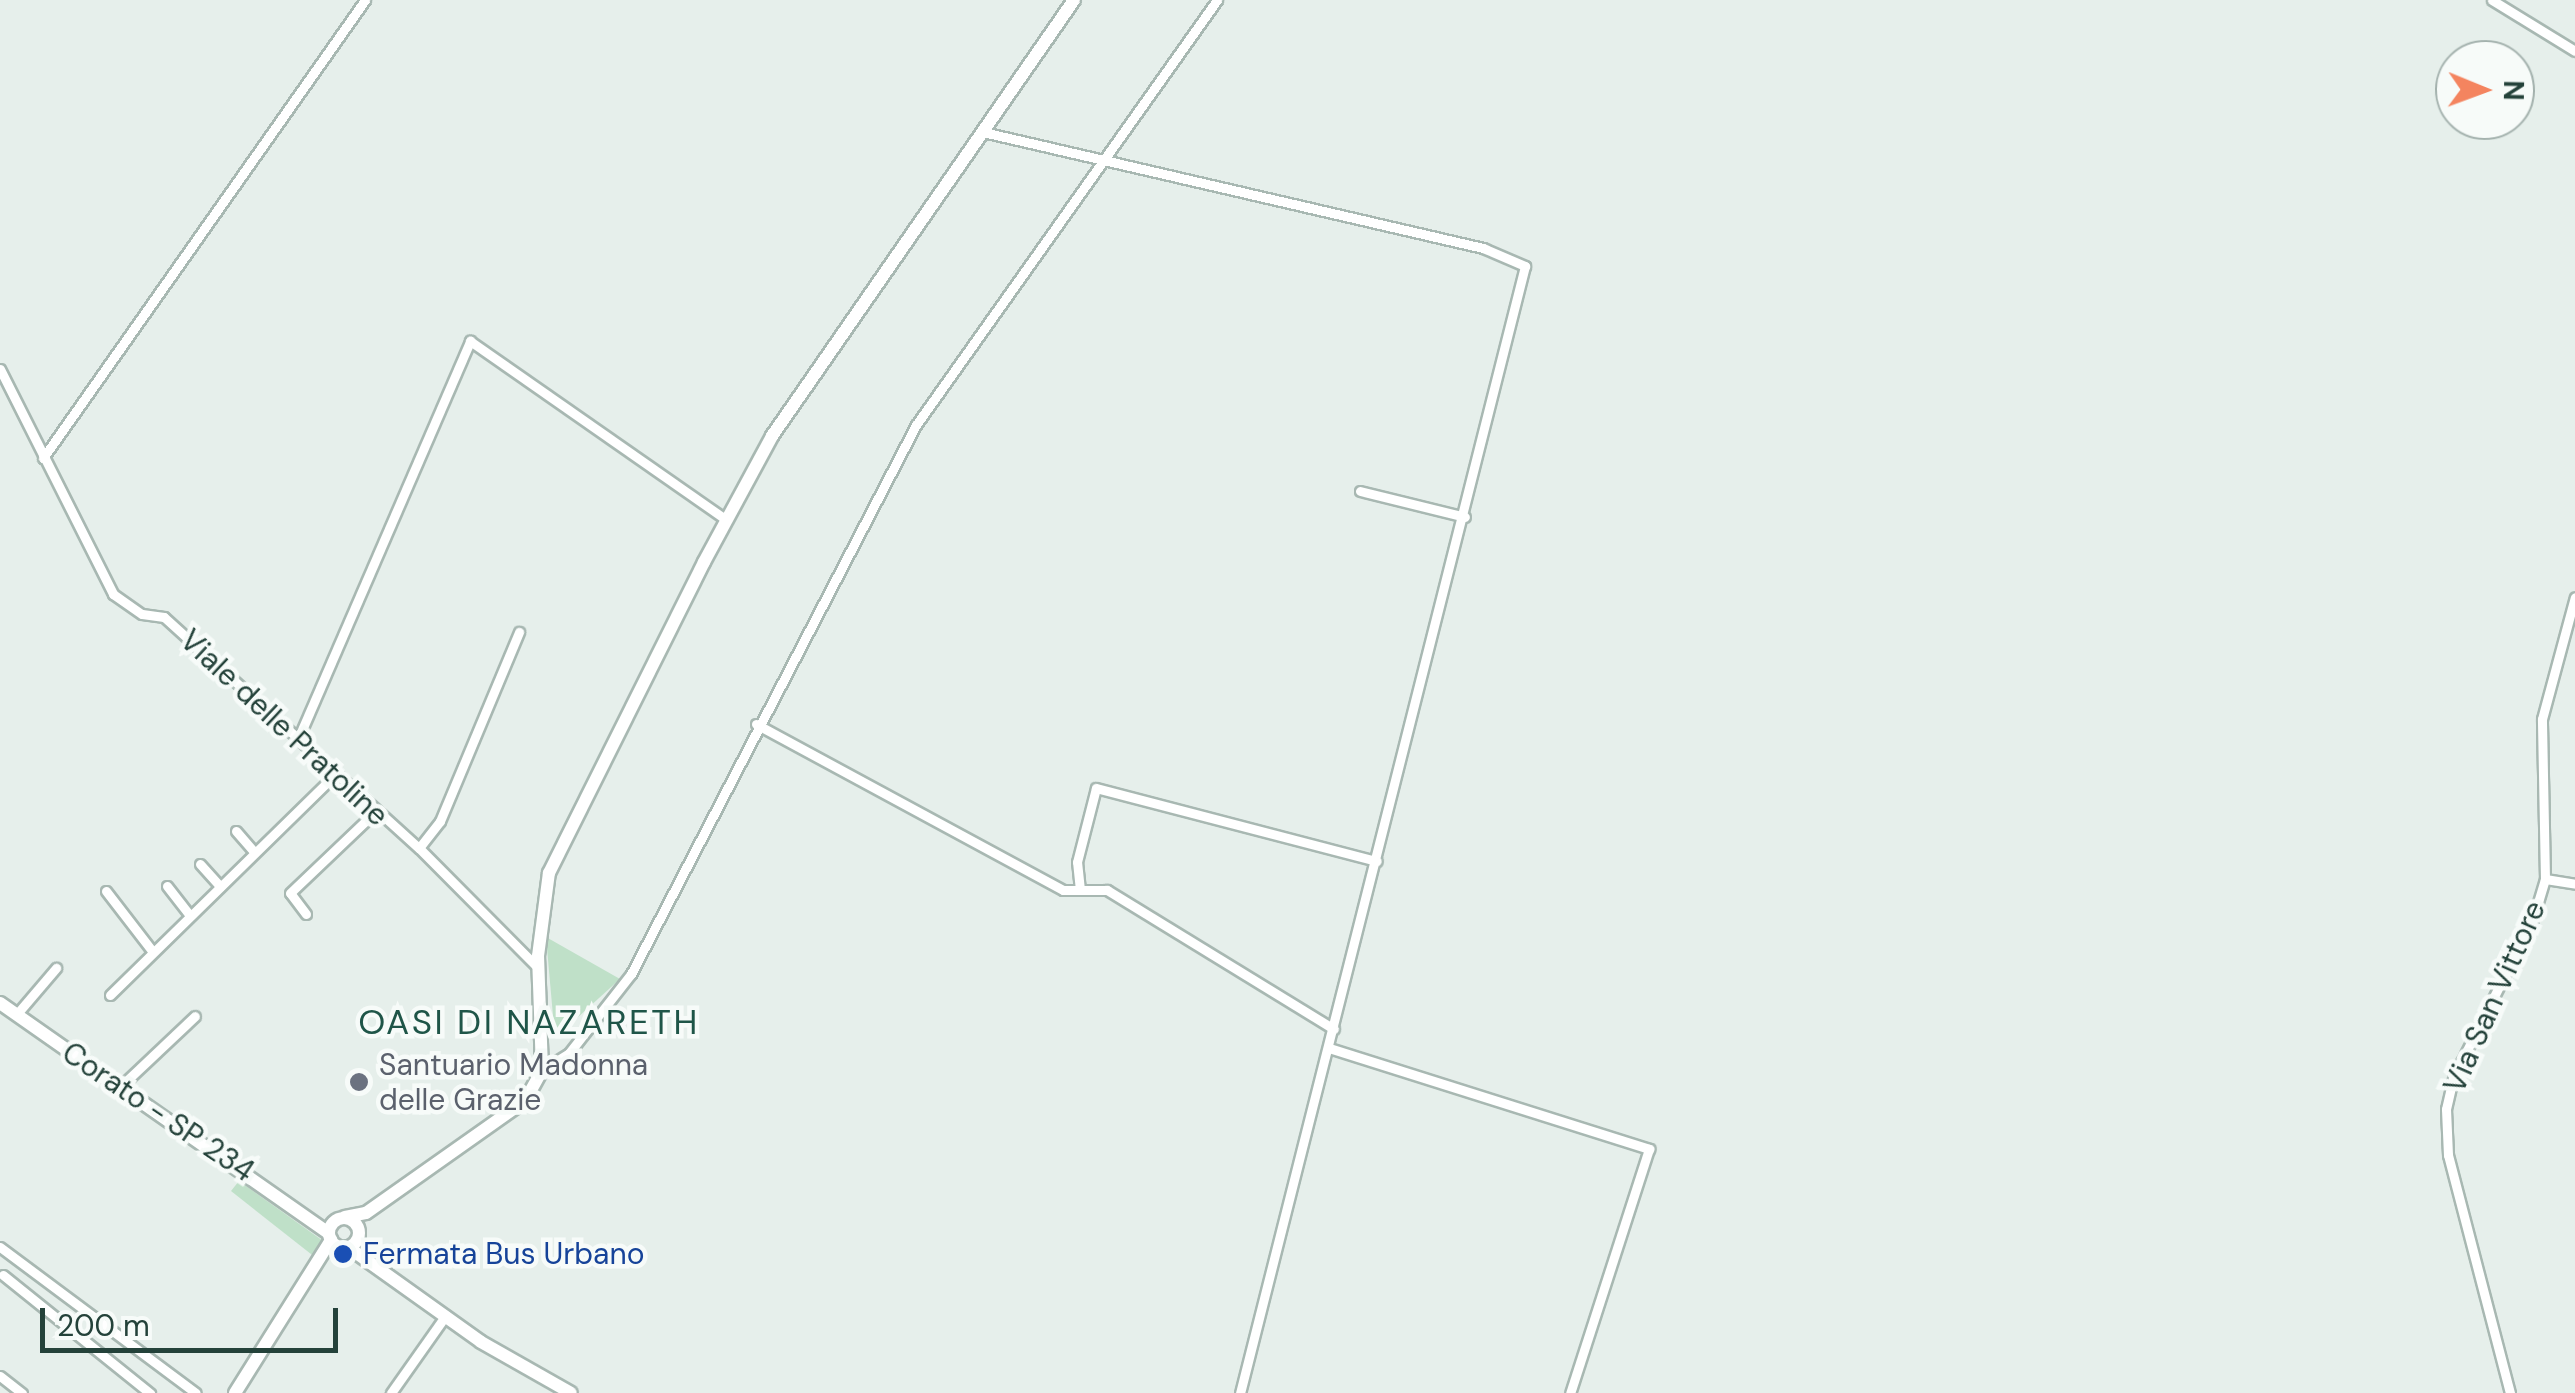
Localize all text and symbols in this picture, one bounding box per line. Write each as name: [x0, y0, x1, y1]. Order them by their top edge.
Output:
north arrow: [2435, 40, 2535, 140]
text: N: [2495, 80, 2532, 101]
street label: Viale delle Pratoline: [173, 622, 395, 834]
street label: Via San Vittore: [2437, 895, 2553, 1099]
district label: OASI DI NAZARETH: [358, 1001, 700, 1043]
street label: Corato - SP 234: [55, 1035, 261, 1189]
place label: Santuario Madonna delle Grazie: [379, 1047, 648, 1118]
marker: Santuario Madonna delle Grazie: [348, 1071, 370, 1093]
place label: Fermata Bus Urbano: [363, 1236, 644, 1272]
marker: Fermata Bus Urbano: [332, 1243, 354, 1265]
scale bar: [45, 1288, 342, 1350]
text: 200 m: [57, 1306, 150, 1345]

